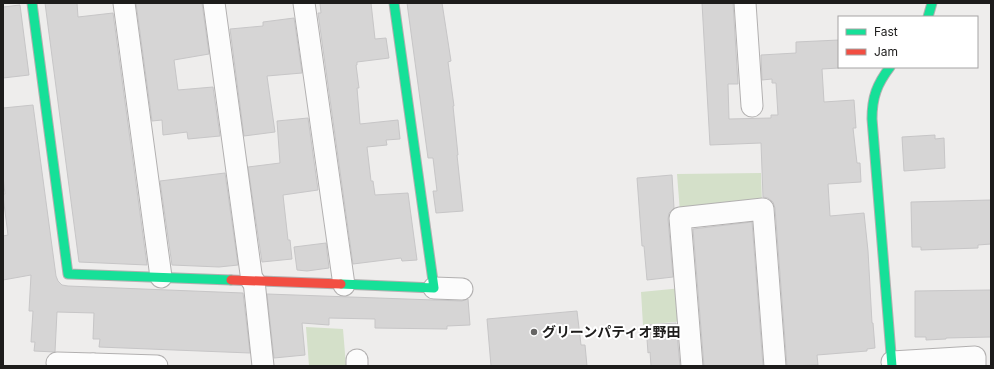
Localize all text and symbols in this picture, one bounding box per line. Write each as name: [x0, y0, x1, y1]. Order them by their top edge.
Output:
legend: [838, 16, 978, 68]
text: Fast: [874, 24, 898, 39]
text: Jam: [874, 44, 898, 59]
place label: グリーンパティオ野田: [542, 323, 680, 340]
marker: グリーンパティオ野田: [529, 327, 539, 337]

